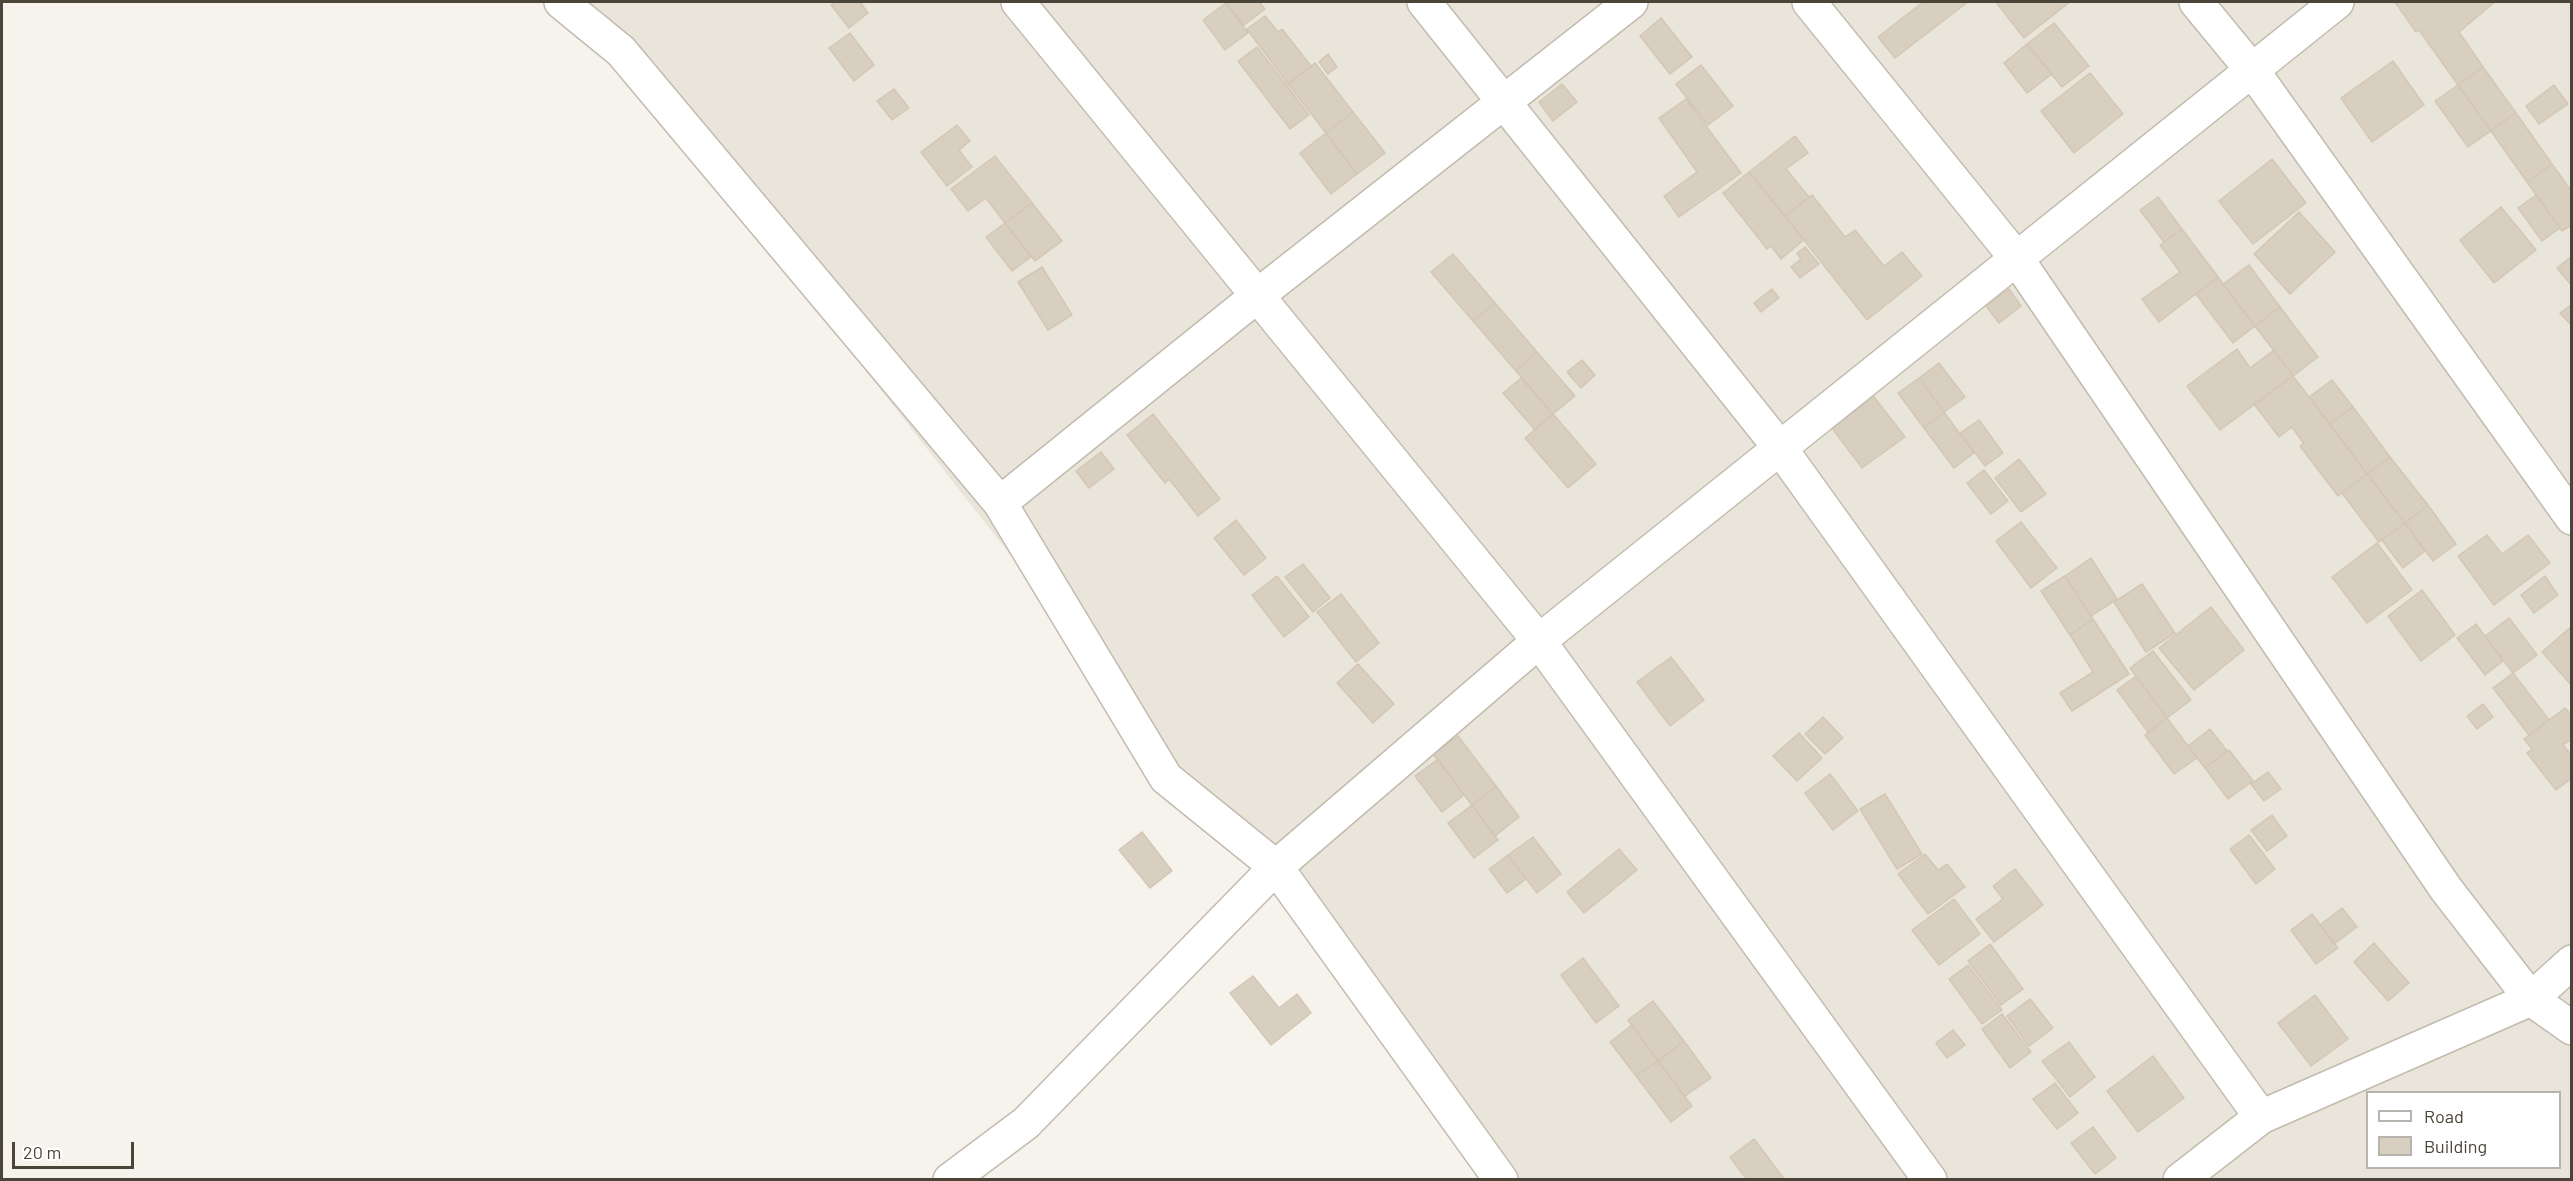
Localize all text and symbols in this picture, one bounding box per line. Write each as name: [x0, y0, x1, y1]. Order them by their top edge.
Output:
legend: [2366, 1091, 2561, 1169]
text: Road: [2424, 1105, 2464, 1127]
scale bar: [15, 1130, 136, 1168]
text: Building: [2424, 1135, 2487, 1157]
text: 20 m: [23, 1141, 61, 1163]

